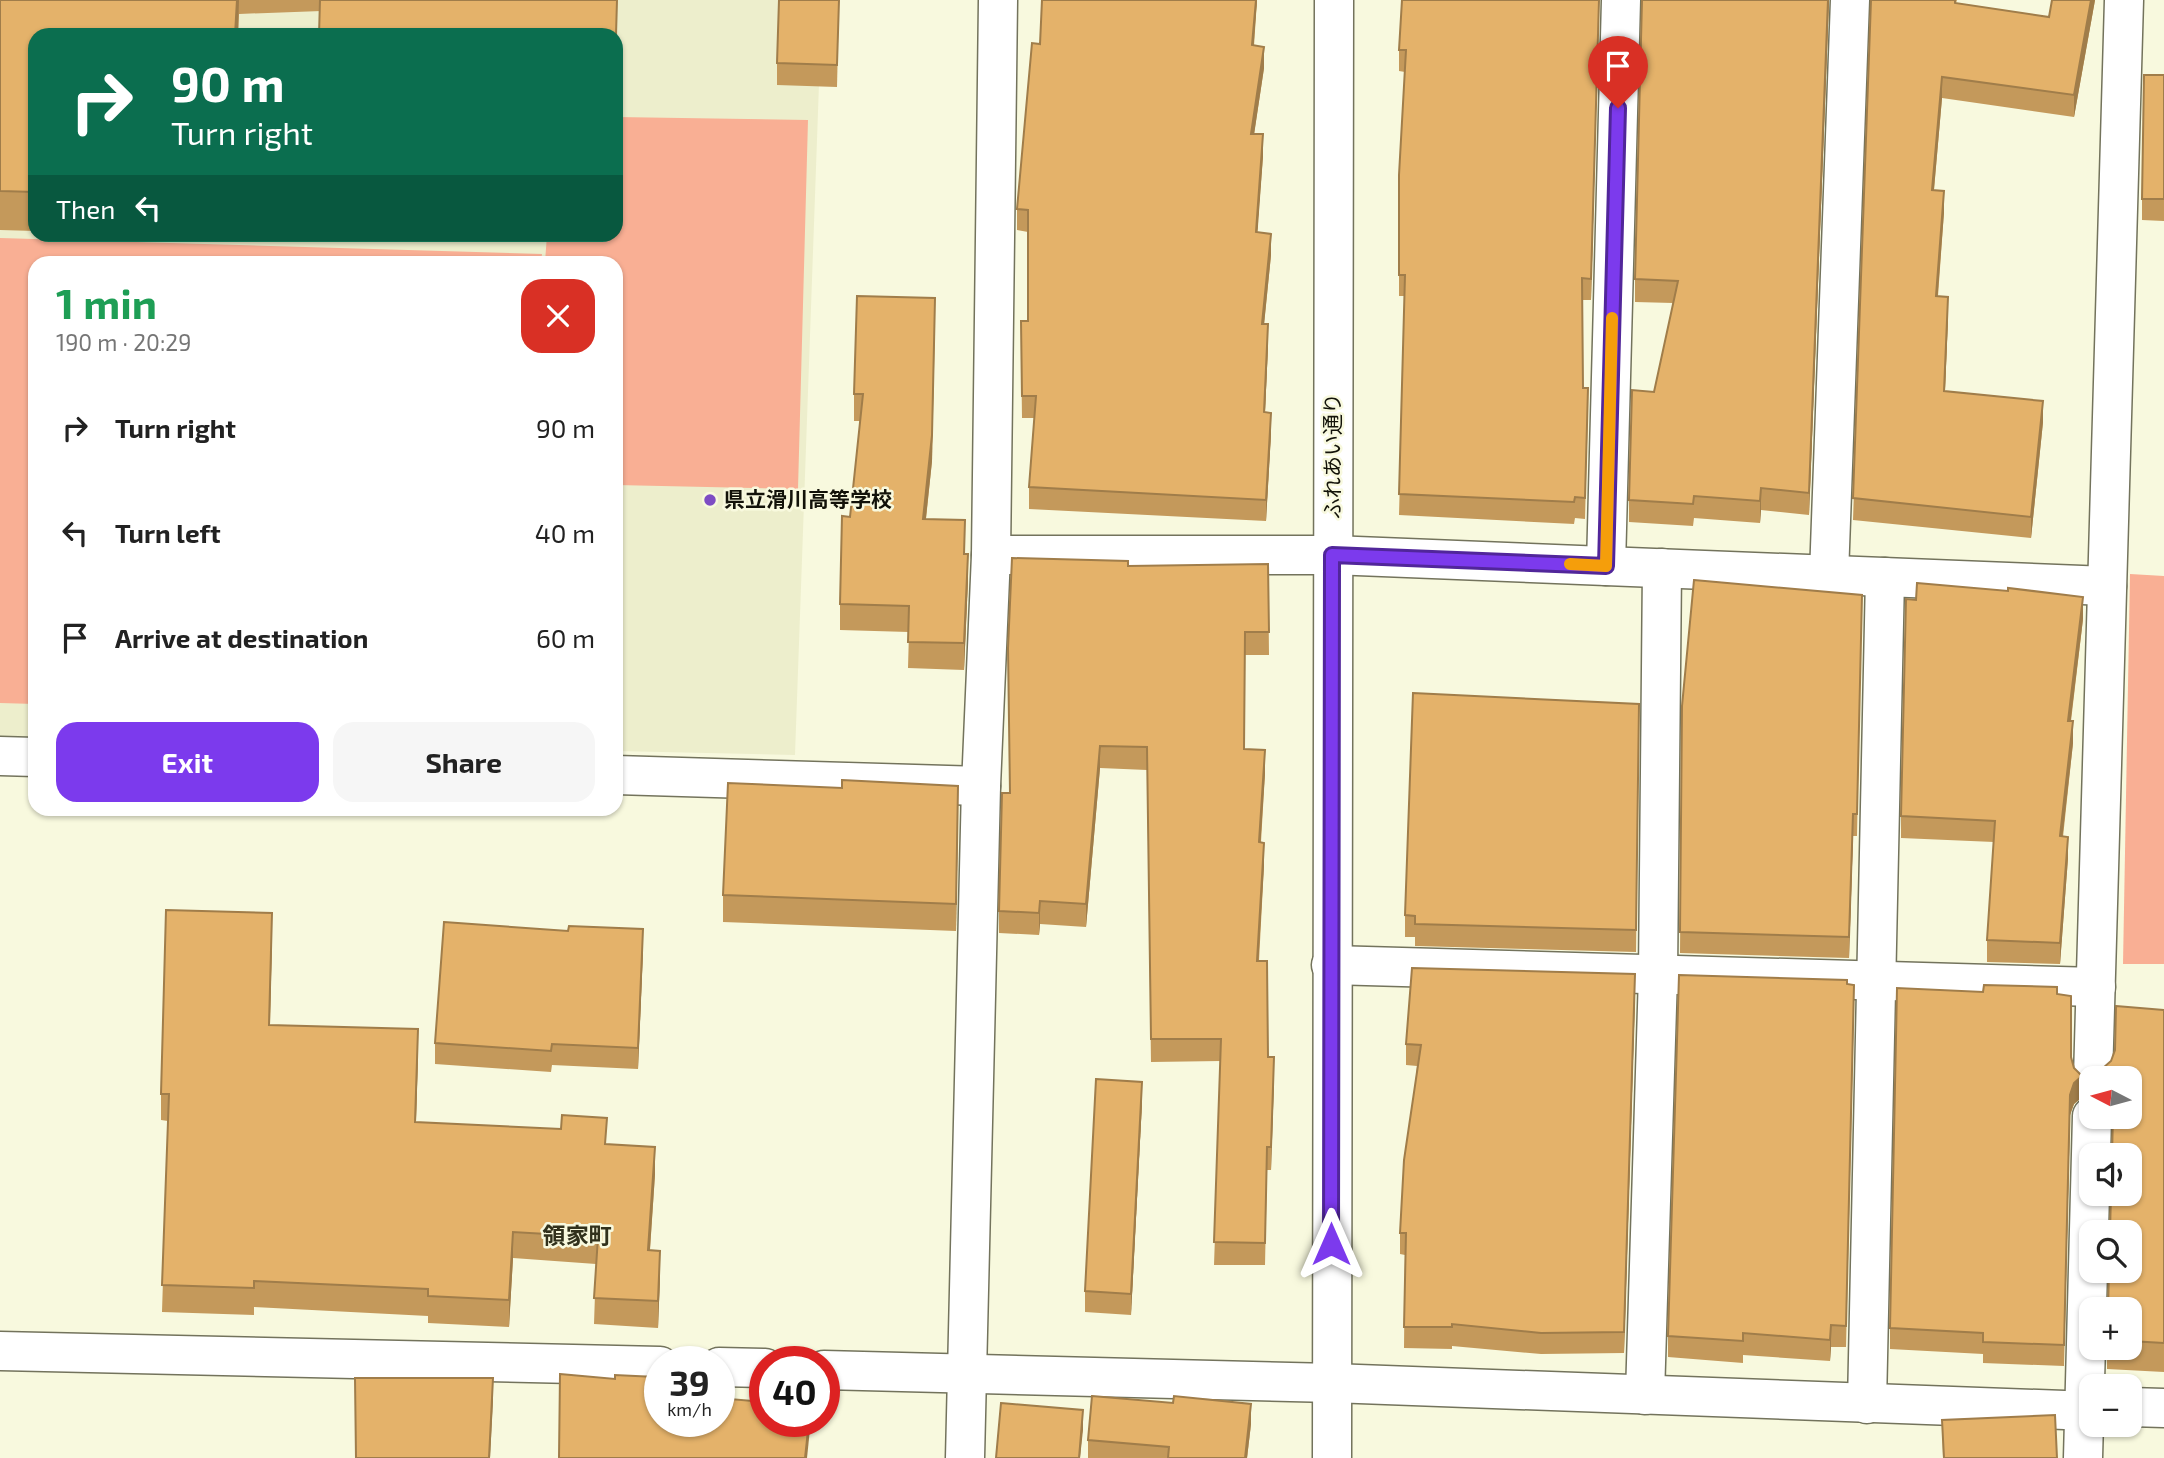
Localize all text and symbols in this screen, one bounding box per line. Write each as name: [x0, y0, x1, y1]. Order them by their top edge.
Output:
pin: [1588, 36, 1648, 108]
icon: arrive: [1599, 47, 1637, 85]
text: 90 m: [171, 53, 285, 112]
icon: right: [56, 56, 147, 147]
text: Turn right: [171, 113, 313, 151]
icon: left: [129, 189, 167, 227]
text: Then: [56, 193, 115, 224]
text: 1 min: [56, 277, 157, 327]
button: close: [521, 279, 595, 353]
text: 190 m · 20:29: [56, 328, 191, 356]
street label: ふれあい通り: [1319, 393, 1344, 519]
icon: right: [56, 409, 94, 447]
text: Turn right: [115, 412, 236, 443]
text: 90 m: [536, 412, 595, 443]
place label: 県立滑川高等学校: [724, 486, 892, 511]
marker: 県立滑川高等学校: [702, 492, 718, 508]
icon: left: [56, 514, 94, 552]
text: Turn left: [115, 517, 221, 548]
text: 40 m: [535, 517, 595, 548]
icon: arrive: [56, 619, 94, 657]
text: Arrive at destination: [115, 622, 368, 653]
text: 60 m: [536, 622, 595, 653]
button: Exit: [56, 722, 319, 802]
button: Share: [333, 722, 595, 802]
north arrow: [2079, 1066, 2142, 1129]
map controls: [2079, 1066, 2142, 1437]
button: sound: [2079, 1143, 2142, 1206]
position arrow: [1294, 1207, 1368, 1281]
button: search: [2079, 1220, 2142, 1283]
district label: 領家町: [543, 1221, 612, 1249]
button: +: [2079, 1297, 2142, 1360]
speed limit sign: 40: [749, 1346, 840, 1437]
text: 39: [669, 1361, 710, 1403]
button: −: [2079, 1374, 2142, 1437]
text: km/h: [667, 1398, 712, 1420]

